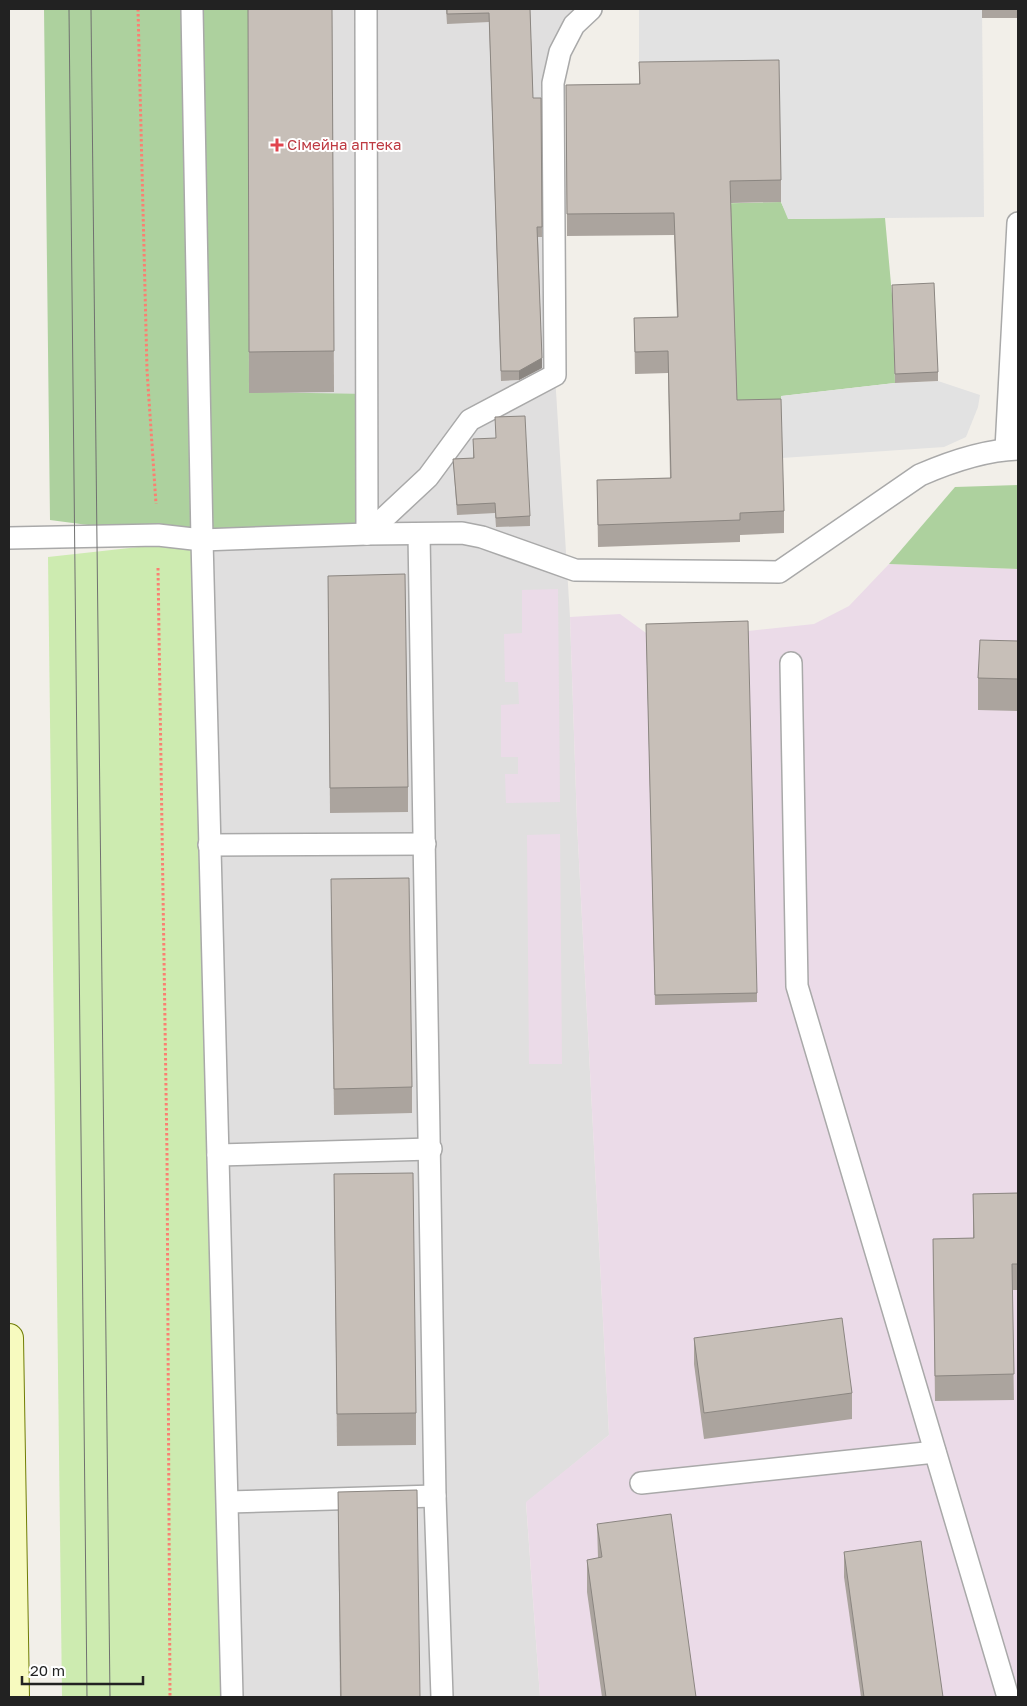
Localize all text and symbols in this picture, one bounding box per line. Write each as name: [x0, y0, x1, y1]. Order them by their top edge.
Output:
place label: Сімейна аптека: [287, 135, 402, 153]
marker: Сімейна аптека: [271, 139, 283, 151]
scale bar: [22, 1654, 144, 1686]
text: 20 m: [30, 1661, 65, 1679]

